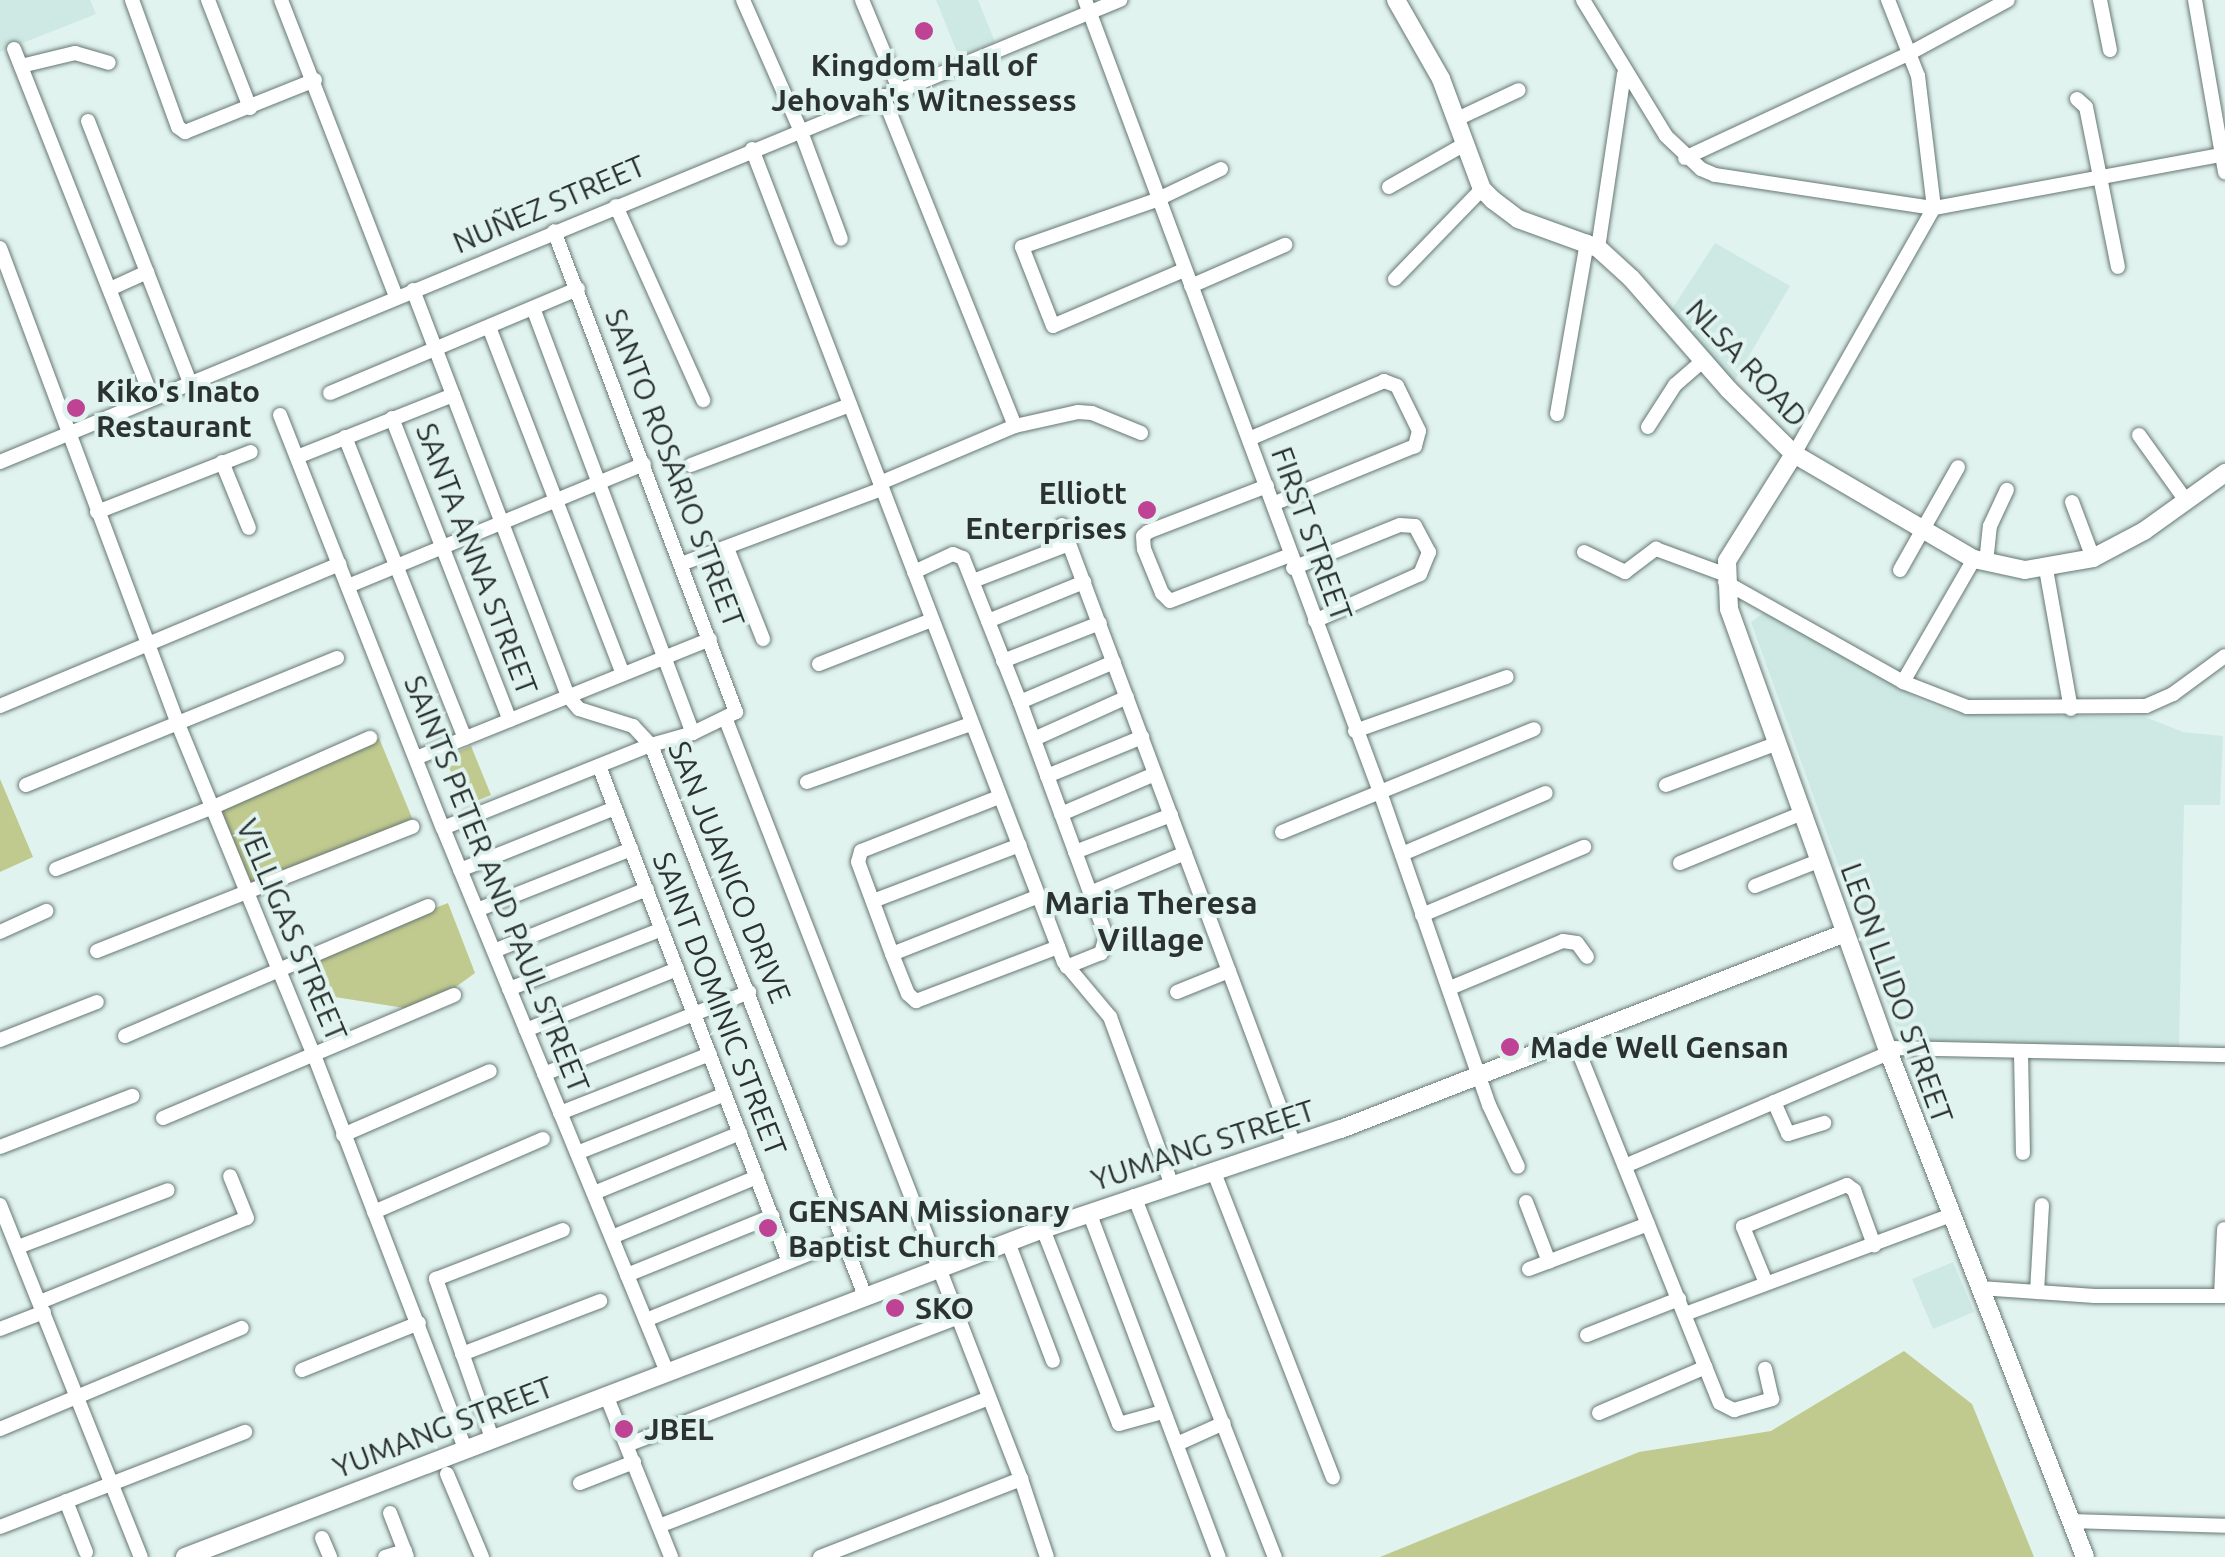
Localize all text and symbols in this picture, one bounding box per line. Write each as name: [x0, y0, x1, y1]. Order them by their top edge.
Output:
marker: Kingdom Hall of Jehovah's Witnessess: [913, 20, 935, 42]
place label: Kingdom Hall of Jehovah's Witnessess: [771, 47, 1077, 118]
street label: NUÑEZ STREET: [447, 147, 651, 261]
street label: NLSA ROAD: [1679, 292, 1815, 434]
street label: SANTO ROSARIO STREET: [598, 304, 752, 632]
place label: Kiko's Inato Restaurant: [96, 373, 260, 444]
marker: Kiko's Inato Restaurant: [65, 397, 87, 419]
street label: SANTA ANNA STREET: [409, 418, 545, 700]
street label: FIRST STREET: [1264, 442, 1360, 626]
place label: Elliott Enterprises: [965, 475, 1127, 546]
marker: Elliott Enterprises: [1136, 499, 1158, 521]
street label: SAINTS PETER AND PAUL STREET: [397, 670, 597, 1098]
street label: SAN JUANICO DRIVE: [661, 736, 799, 1008]
street label: VELLIGAS STREET: [229, 813, 355, 1047]
street label: SAINT DOMINIC STREET: [646, 847, 794, 1161]
street label: LEON LLIDO STREET: [1833, 858, 1961, 1128]
district label: Maria Theresa Village: [1044, 884, 1258, 959]
place label: Made Well Gensan: [1530, 1029, 1789, 1065]
marker: Made Well Gensan: [1499, 1036, 1521, 1058]
street label: YUMANG STREET: [1087, 1092, 1319, 1198]
place label: GENSAN Missionary Baptist Church: [788, 1193, 1069, 1264]
marker: GENSAN Missionary Baptist Church: [757, 1217, 779, 1239]
place label: SKO: [915, 1290, 974, 1326]
marker: SKO: [884, 1297, 906, 1319]
street label: YUMANG STREET: [328, 1368, 558, 1486]
place label: JBEL: [644, 1411, 714, 1447]
marker: JBEL: [613, 1418, 635, 1440]

